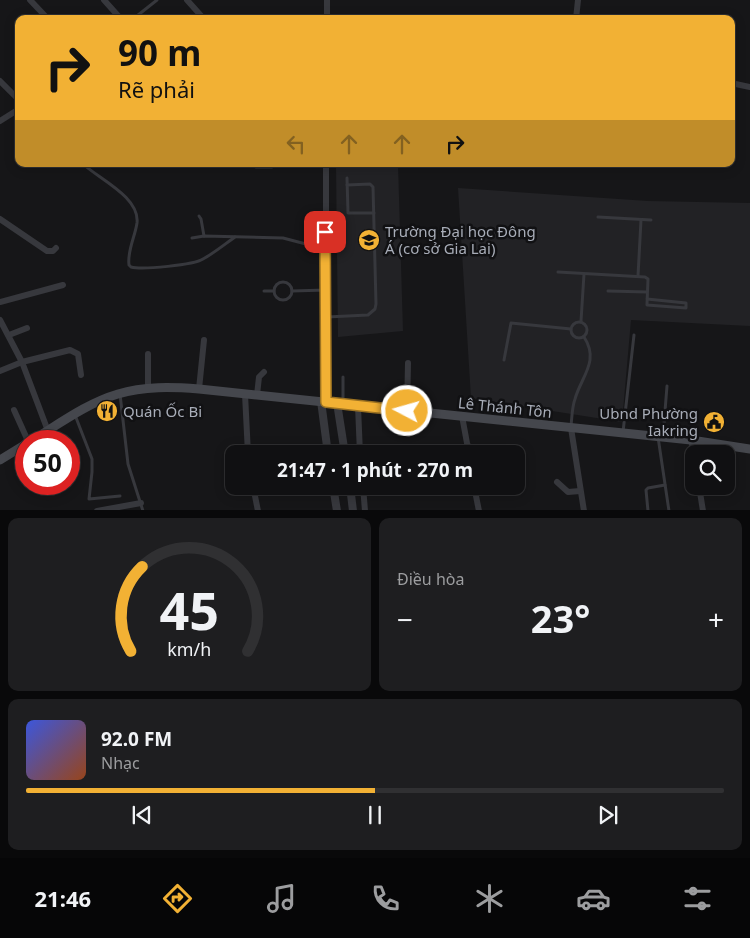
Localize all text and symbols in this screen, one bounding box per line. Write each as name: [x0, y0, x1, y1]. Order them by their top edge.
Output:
text: 90 m: [118, 29, 201, 76]
icon: right: [35, 35, 100, 100]
text: Rẽ phải: [118, 74, 195, 104]
icon: left: [282, 130, 310, 158]
icon: ahead: [335, 130, 363, 158]
icon: ahead: [388, 130, 416, 158]
icon: right: [441, 130, 469, 158]
pin: [304, 211, 346, 253]
icon: arrive: [311, 218, 339, 246]
place label: Trường Đại học Đông Á (cơ sở Gia Lai): [385, 221, 536, 258]
school or university icon: Trường Đại học Đông Á (cơ sở Gia Lai): [357, 228, 381, 252]
position arrow: [380, 384, 432, 436]
street label: Lê Thánh Tôn: [457, 392, 553, 422]
restaurant icon: Quán Ốc Bi: [95, 399, 119, 423]
place label: Quán Ốc Bi: [123, 401, 202, 421]
place label: Ubnd Phường Iakring: [599, 403, 698, 440]
public building icon: Ubnd Phường Iakring: [702, 410, 726, 434]
speed limit sign: 50: [15, 430, 80, 495]
map controls: [685, 445, 735, 495]
button: search: [685, 445, 735, 495]
text: 21:47 · 1 phút · 270 m: [277, 457, 473, 483]
text: Điều hòa: [397, 568, 464, 590]
text: 45: [160, 574, 219, 645]
text: 23°: [531, 592, 590, 644]
text: −: [397, 600, 413, 638]
text: +: [708, 600, 724, 638]
text: km/h: [168, 637, 211, 661]
text: 92.0 FM: [101, 726, 172, 752]
text: Nhạc: [101, 752, 140, 774]
icon: previous: [128, 801, 156, 829]
icon: pause: [361, 801, 389, 829]
icon: next: [594, 801, 622, 829]
icon: directions: [160, 881, 195, 916]
icon: music: [264, 881, 299, 916]
icon: phone: [368, 881, 403, 916]
icon: climate: [472, 881, 507, 916]
icon: car: [576, 881, 611, 916]
icon: filters: [680, 881, 715, 916]
text: 21:46: [35, 883, 91, 913]

